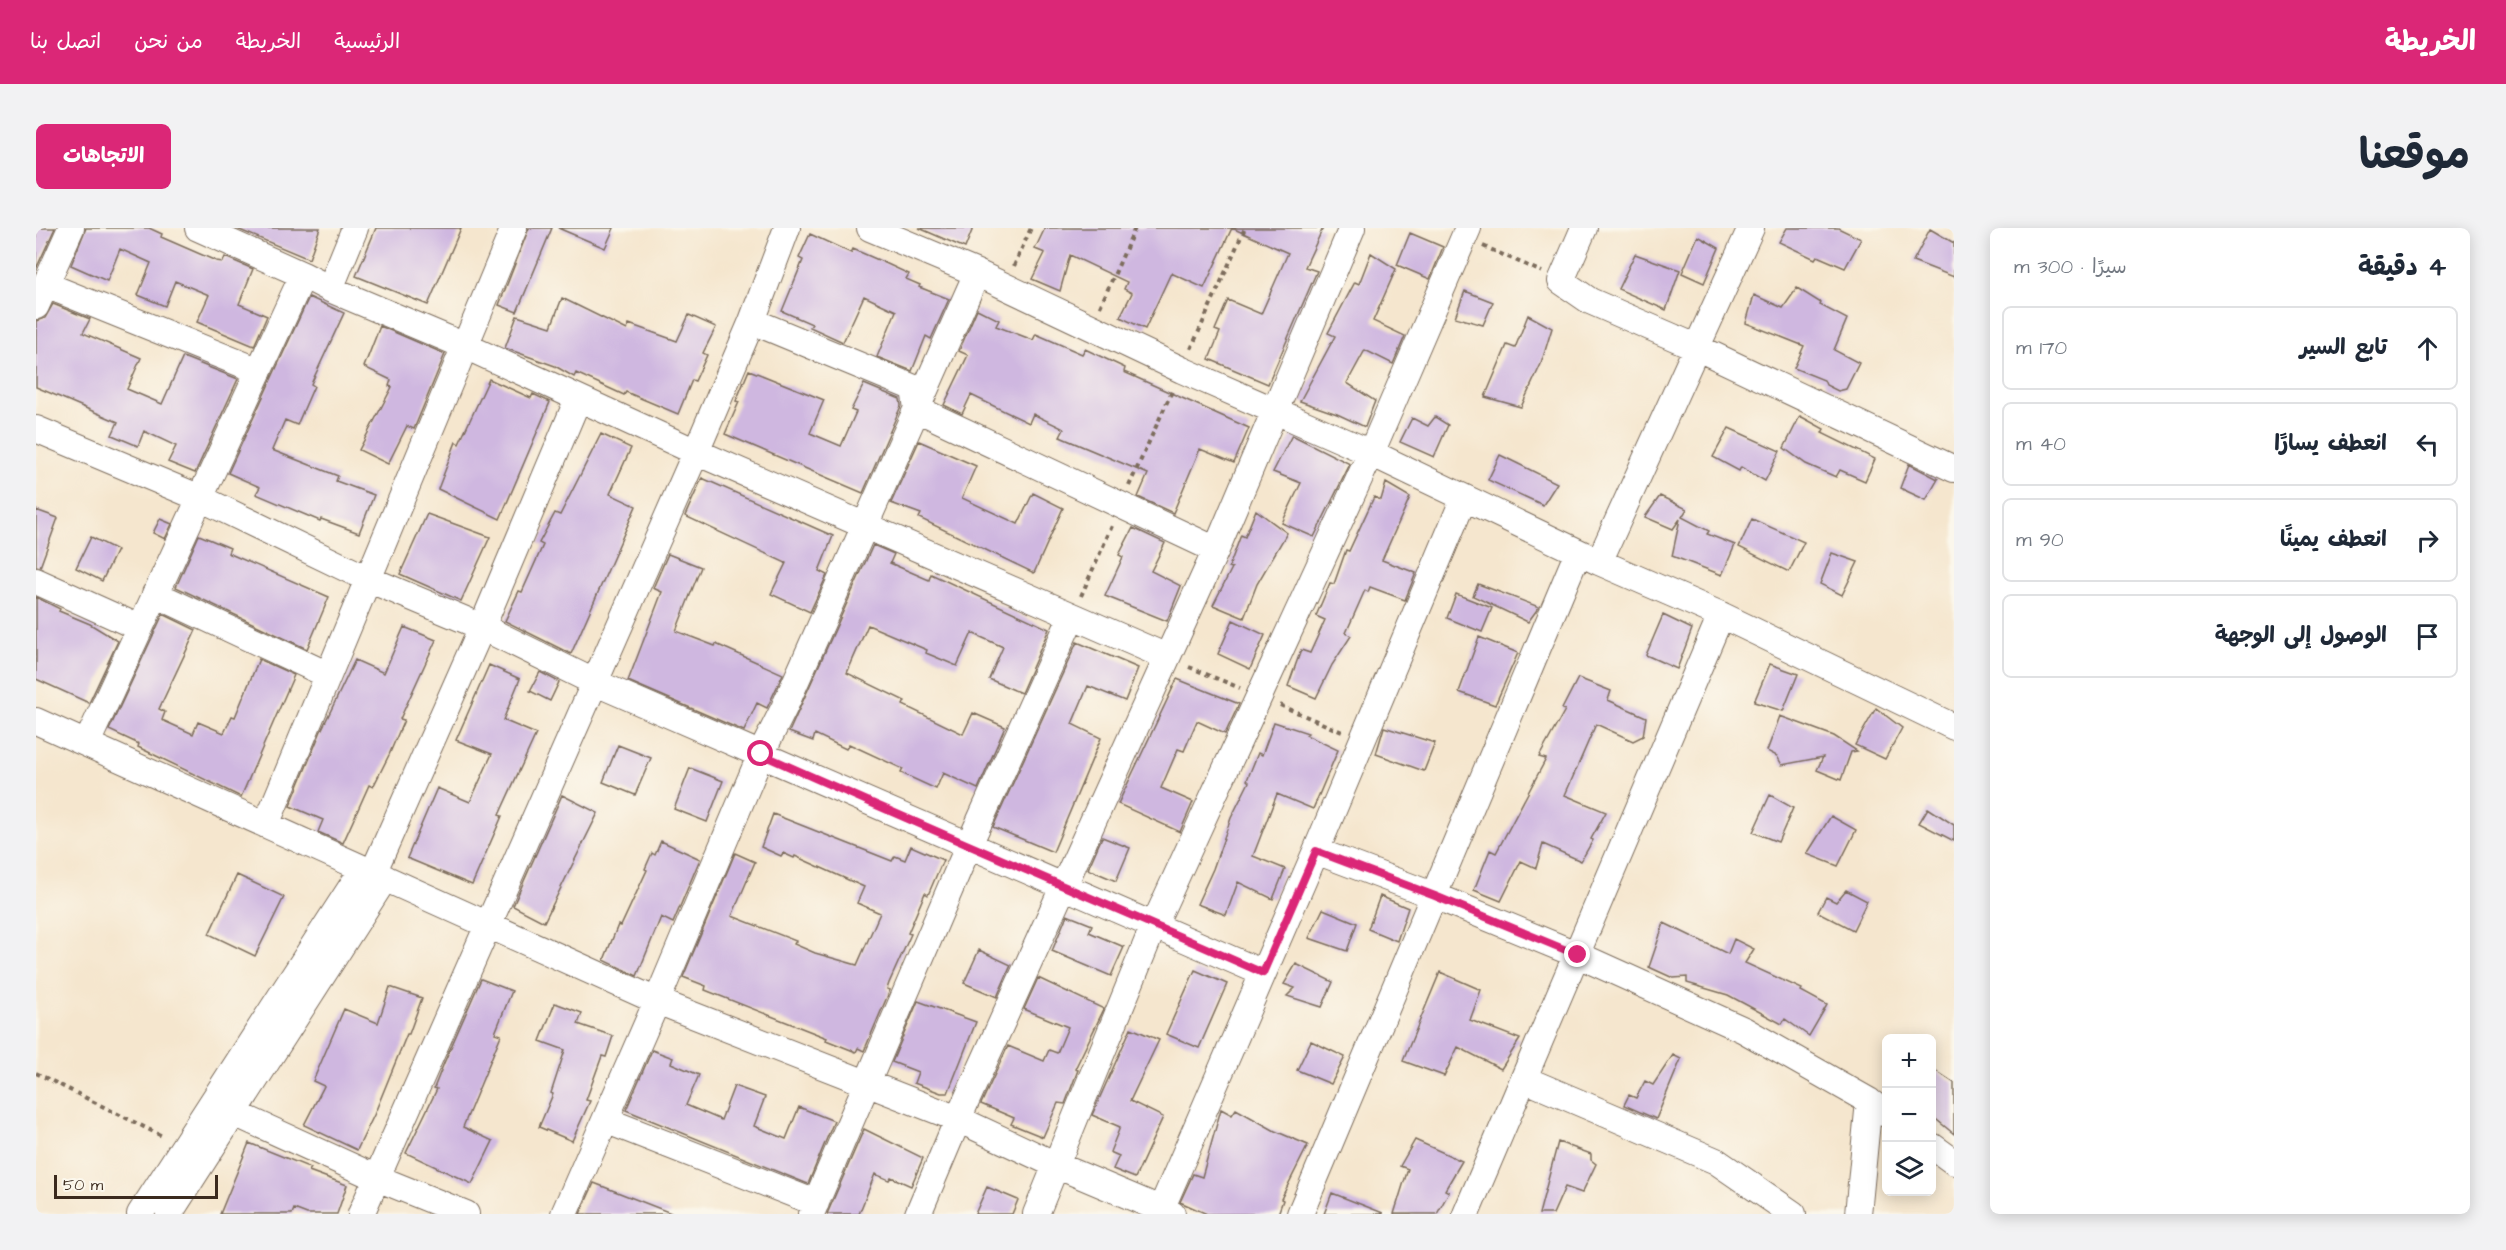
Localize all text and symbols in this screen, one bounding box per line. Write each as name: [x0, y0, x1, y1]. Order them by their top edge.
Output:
text: الخريطة: [2385, 22, 2476, 61]
text: اتصل بنا: [30, 27, 101, 56]
text: من نحن: [134, 27, 203, 56]
text: الخريطة: [236, 27, 301, 56]
text: الرئيسية: [334, 27, 400, 56]
button: الاتجاهات: [36, 124, 171, 189]
text: موقعنا: [2359, 127, 2470, 185]
text: 4 دقيقة: [2358, 249, 2446, 285]
text: سيرًا · 300 m: [2014, 253, 2127, 281]
text: تابع السير: [2300, 332, 2387, 363]
icon: ahead: [2411, 332, 2444, 365]
text: 170 m: [2016, 334, 2067, 362]
text: انعطف يسارًا: [2274, 428, 2387, 459]
icon: left: [2411, 428, 2444, 461]
text: 40 m: [2016, 430, 2066, 458]
text: انعطف يمينًا: [2280, 524, 2387, 555]
icon: right: [2411, 524, 2444, 557]
text: 90 m: [2016, 526, 2064, 554]
text: الوصول إلى الوجهة: [2215, 620, 2387, 651]
icon: arrive: [2411, 620, 2444, 653]
route start: [747, 740, 773, 766]
route end: [1564, 941, 1590, 967]
map controls: [1882, 1034, 1936, 1196]
button: +: [1882, 1034, 1936, 1088]
button: −: [1882, 1088, 1936, 1142]
button: layers: [1882, 1142, 1936, 1196]
scale bar: [54, 1172, 218, 1200]
text: 50 m: [63, 1174, 103, 1196]

